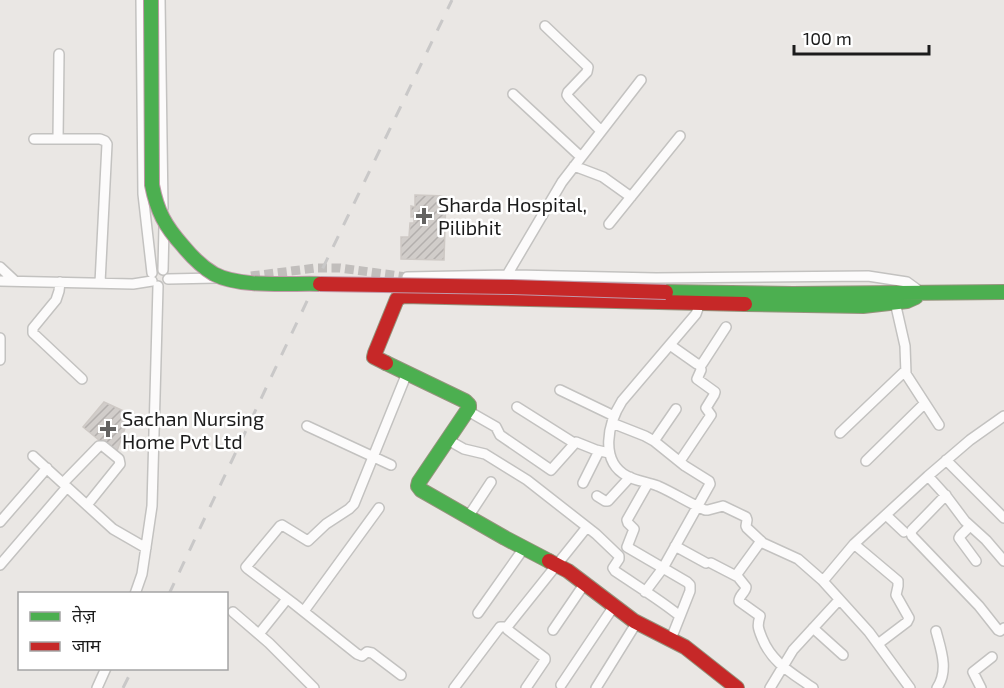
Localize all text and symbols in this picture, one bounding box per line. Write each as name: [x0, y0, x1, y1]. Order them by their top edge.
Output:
scale bar: [794, 18, 929, 56]
text: 100 m: [803, 27, 852, 49]
place label: Sharda Hospital, Pilibhit: [438, 192, 587, 239]
marker: Sharda Hospital, Pilibhit: [415, 207, 433, 225]
place label: Sachan Nursing Home Pvt Ltd: [122, 406, 264, 453]
marker: Sachan Nursing Home Pvt Ltd: [99, 420, 117, 438]
legend: [18, 592, 228, 670]
text: तेज़: [72, 604, 96, 626]
text: जाम: [72, 634, 102, 656]

